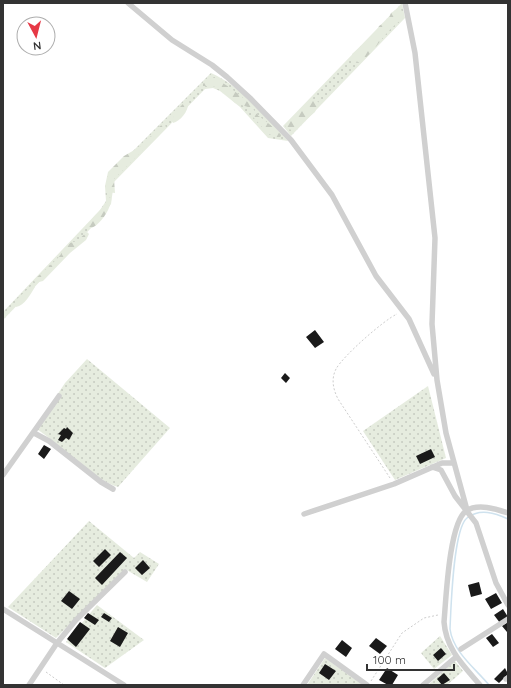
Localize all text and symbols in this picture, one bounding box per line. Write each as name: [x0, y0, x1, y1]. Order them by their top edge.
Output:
north arrow: [16, 16, 56, 56]
text: N: [32, 38, 42, 53]
scale bar: [367, 646, 454, 672]
text: 100 m: [373, 652, 406, 667]

